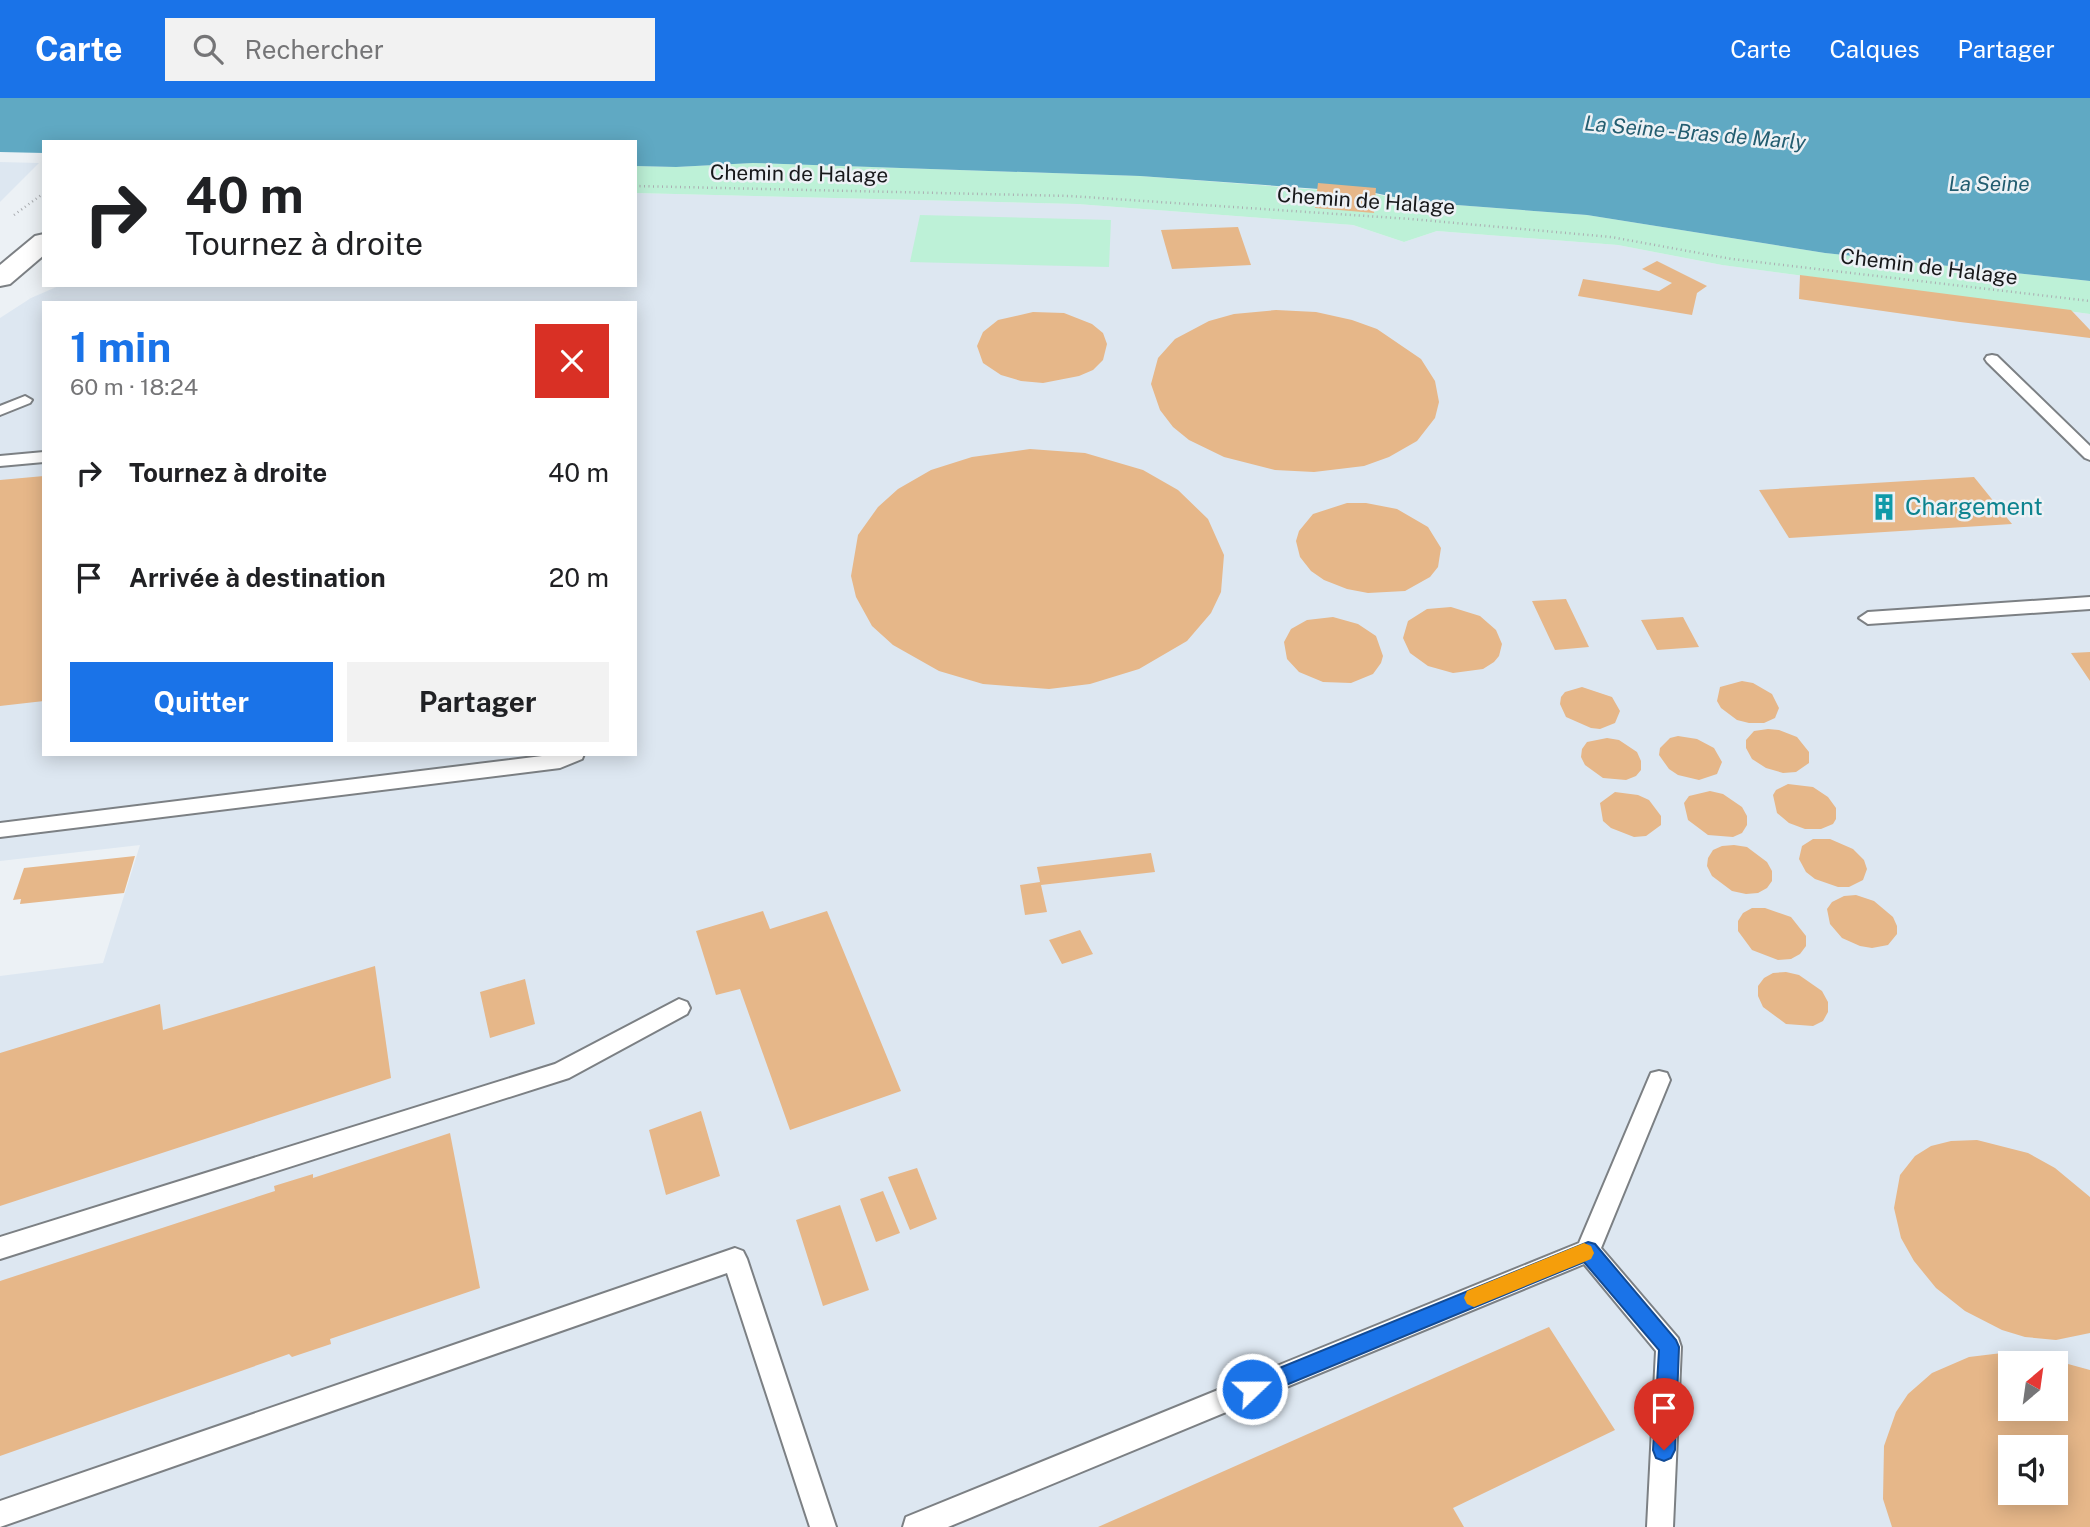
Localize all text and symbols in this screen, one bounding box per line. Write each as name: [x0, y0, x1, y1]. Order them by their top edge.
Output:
search box: [165, 18, 655, 81]
text: Carte: [35, 30, 123, 68]
icon: search: [189, 30, 227, 68]
text: Rechercher: [245, 34, 384, 65]
text: Carte: [1730, 35, 1791, 63]
text: Calques: [1829, 35, 1920, 63]
text: Partager: [1958, 35, 2055, 63]
water label: La Seine - Bras de Marly: [1583, 110, 1807, 155]
street label: Chemin de Halage: [710, 159, 888, 188]
text: 40 m: [185, 166, 304, 224]
icon: right: [70, 168, 161, 259]
water label: La Seine: [1948, 171, 2030, 196]
street label: Chemin de Halage: [1276, 182, 1456, 219]
text: Tournez à droite: [185, 225, 423, 262]
street label: Chemin de Halage: [1839, 243, 2019, 290]
text: 1 min: [70, 322, 171, 371]
button: close: [535, 324, 609, 398]
text: 60 m · 18:24: [70, 373, 198, 400]
icon: right: [70, 454, 108, 492]
text: Tournez à droite: [129, 457, 327, 488]
text: 40 m: [548, 457, 609, 488]
building icon: Chargement: [1869, 492, 1899, 522]
place label: Chargement: [1905, 492, 2043, 520]
icon: arrive: [70, 559, 108, 597]
text: Arrivée à destination: [129, 562, 386, 593]
text: 20 m: [549, 562, 609, 593]
button: Quitter: [70, 662, 333, 742]
button: Partager: [347, 662, 609, 742]
north arrow: [1998, 1351, 2068, 1421]
map controls: [1998, 1351, 2068, 1505]
position arrow: [1215, 1352, 1289, 1426]
pin: [1634, 1378, 1694, 1450]
icon: arrive: [1645, 1389, 1683, 1427]
button: sound: [1998, 1435, 2068, 1505]

